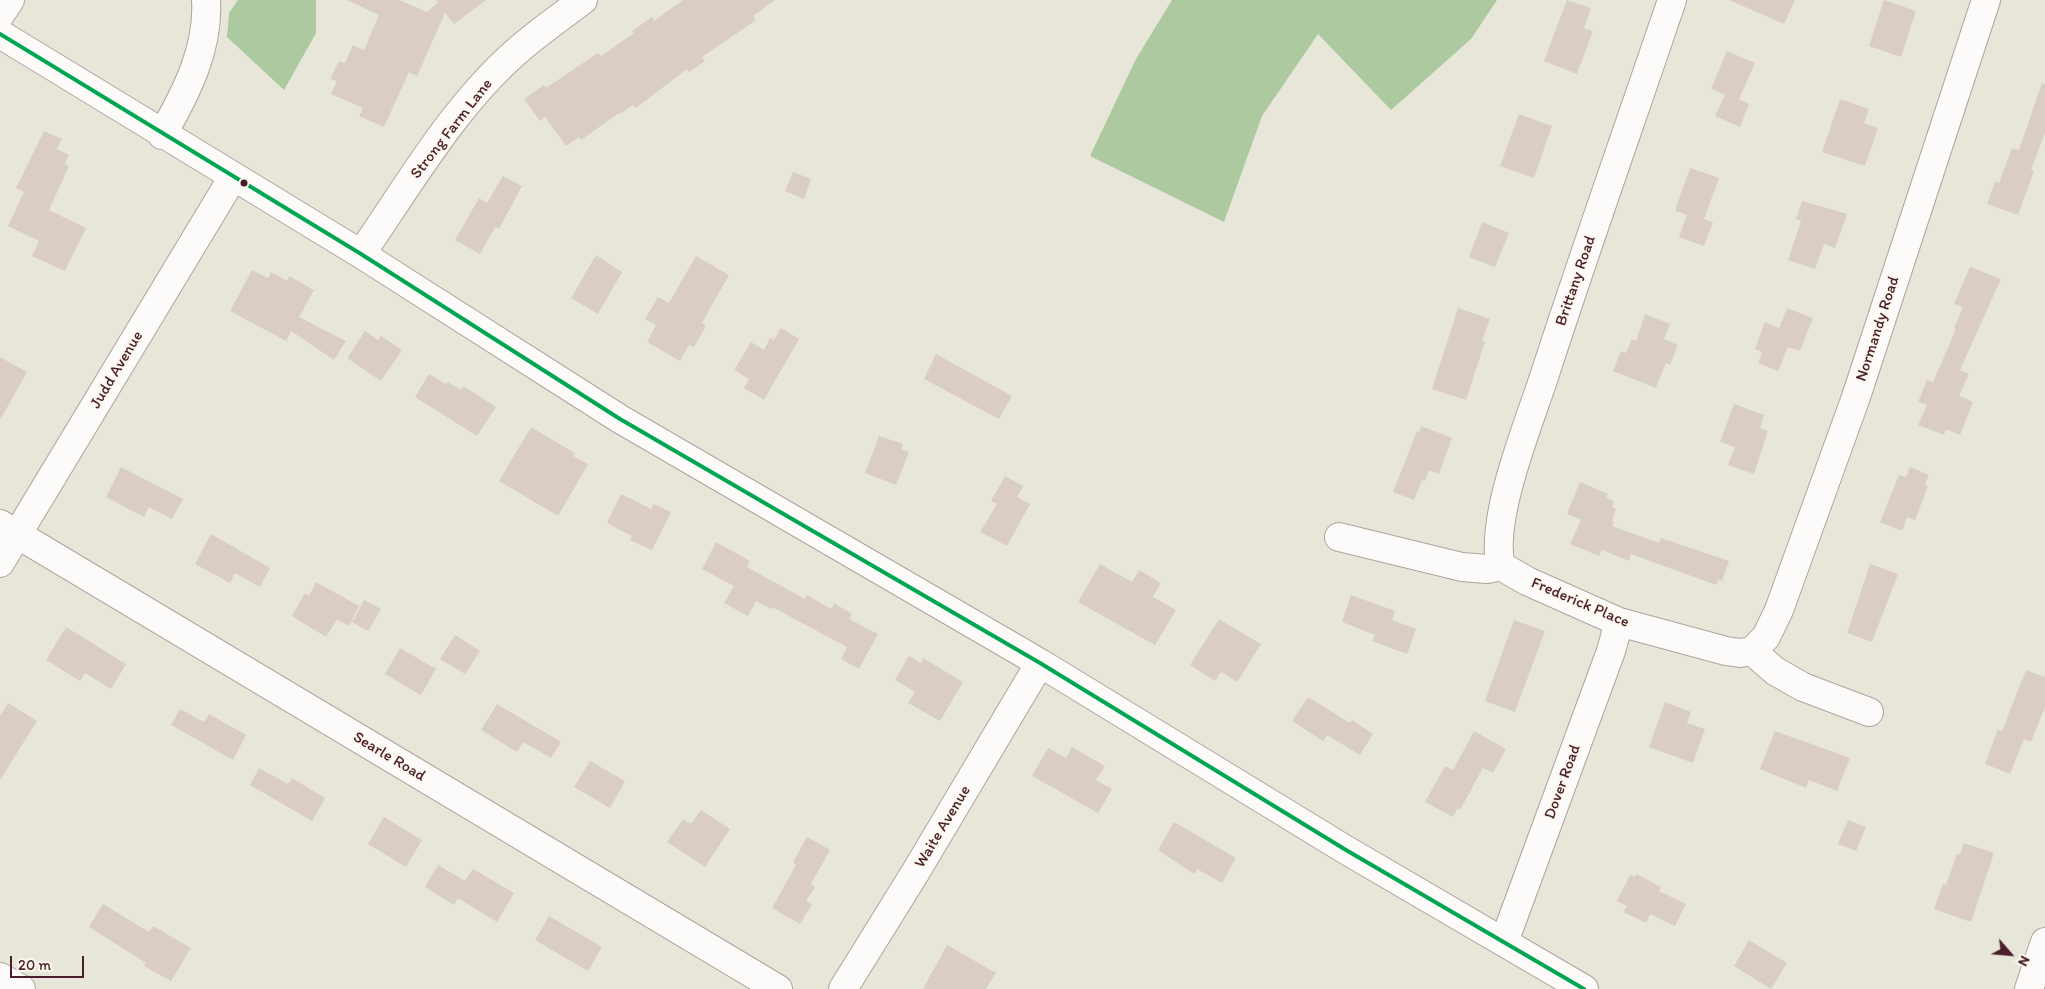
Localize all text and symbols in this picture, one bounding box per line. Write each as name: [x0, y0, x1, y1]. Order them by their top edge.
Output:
street label: Strong Farm Lane: [407, 75, 497, 183]
unlabelled marker: [239, 178, 249, 188]
street label: Brittany Road: [1552, 233, 1600, 329]
street label: Normandy Road: [1852, 274, 1904, 384]
street label: Judd Avenue: [86, 328, 148, 412]
street label: Frederick Place: [1528, 574, 1632, 632]
street label: Searle Road: [349, 728, 429, 786]
street label: Dover Road: [1541, 742, 1585, 822]
street label: Waite Avenue: [911, 782, 975, 872]
north arrow: [1985, 929, 2035, 979]
scale bar: [12, 946, 86, 978]
text: N: [2014, 953, 2034, 969]
text: 20 m: [18, 956, 51, 974]

